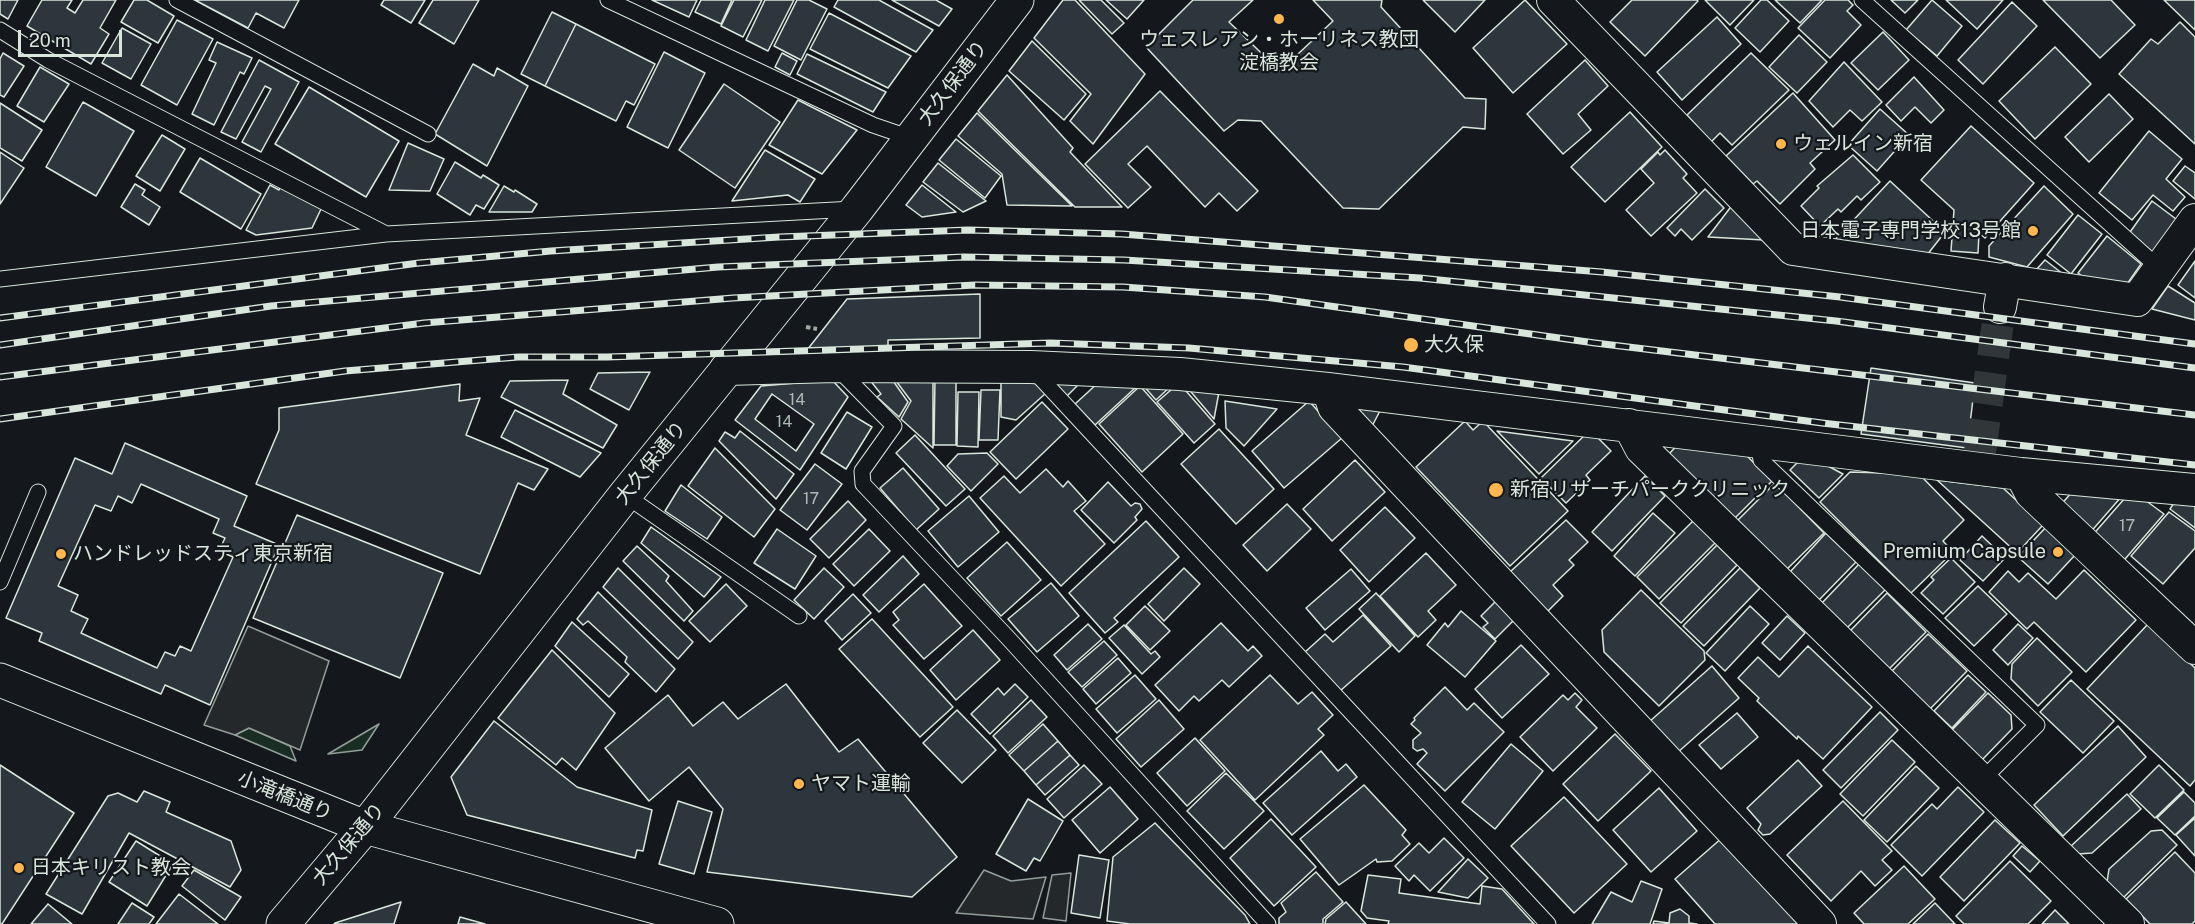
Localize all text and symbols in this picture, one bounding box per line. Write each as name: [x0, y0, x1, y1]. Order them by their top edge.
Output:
marker: ウェスレアン・ホーリネス教団 淀橋教会: [1272, 12, 1286, 26]
scale bar: [21, 18, 124, 56]
place label: ウェスレアン・ホーリネス教団 淀橋教会: [1139, 28, 1419, 75]
text: 20 m: [29, 30, 71, 51]
street label: 大久保通り: [913, 36, 993, 130]
place label: ウェルイン新宿: [1793, 132, 1933, 156]
marker: ウェルイン新宿: [1774, 137, 1788, 151]
place label: 日本電子専門学校13号館: [1800, 219, 2021, 243]
marker: 日本電子専門学校13号館: [2026, 224, 2040, 238]
place label: 大久保: [1424, 333, 1484, 357]
marker: 大久保: [1402, 336, 1420, 354]
house number: 14: [789, 390, 805, 410]
house number: 14: [776, 412, 792, 432]
street label: 大久保通り: [610, 417, 692, 509]
place label: 新宿リサーチパーククリニック: [1510, 478, 1790, 502]
marker: 新宿リサーチパーククリニック: [1487, 481, 1505, 499]
house number: 17: [803, 489, 819, 509]
house number: 17: [2119, 516, 2135, 536]
place label: Premium Capsule: [1883, 540, 2046, 564]
place label: ハンドレッドスティ東京新宿: [73, 542, 333, 566]
marker: Premium Capsule: [2051, 545, 2065, 559]
marker: ハンドレッドスティ東京新宿: [54, 547, 68, 561]
street label: 小滝橋通り: [234, 766, 336, 826]
place label: ヤマト運輸: [811, 772, 911, 796]
marker: ヤマト運輸: [792, 777, 806, 791]
street label: 大久保通り: [308, 798, 390, 890]
place label: 日本キリスト教会: [31, 856, 191, 880]
marker: 日本キリスト教会: [12, 861, 26, 875]

